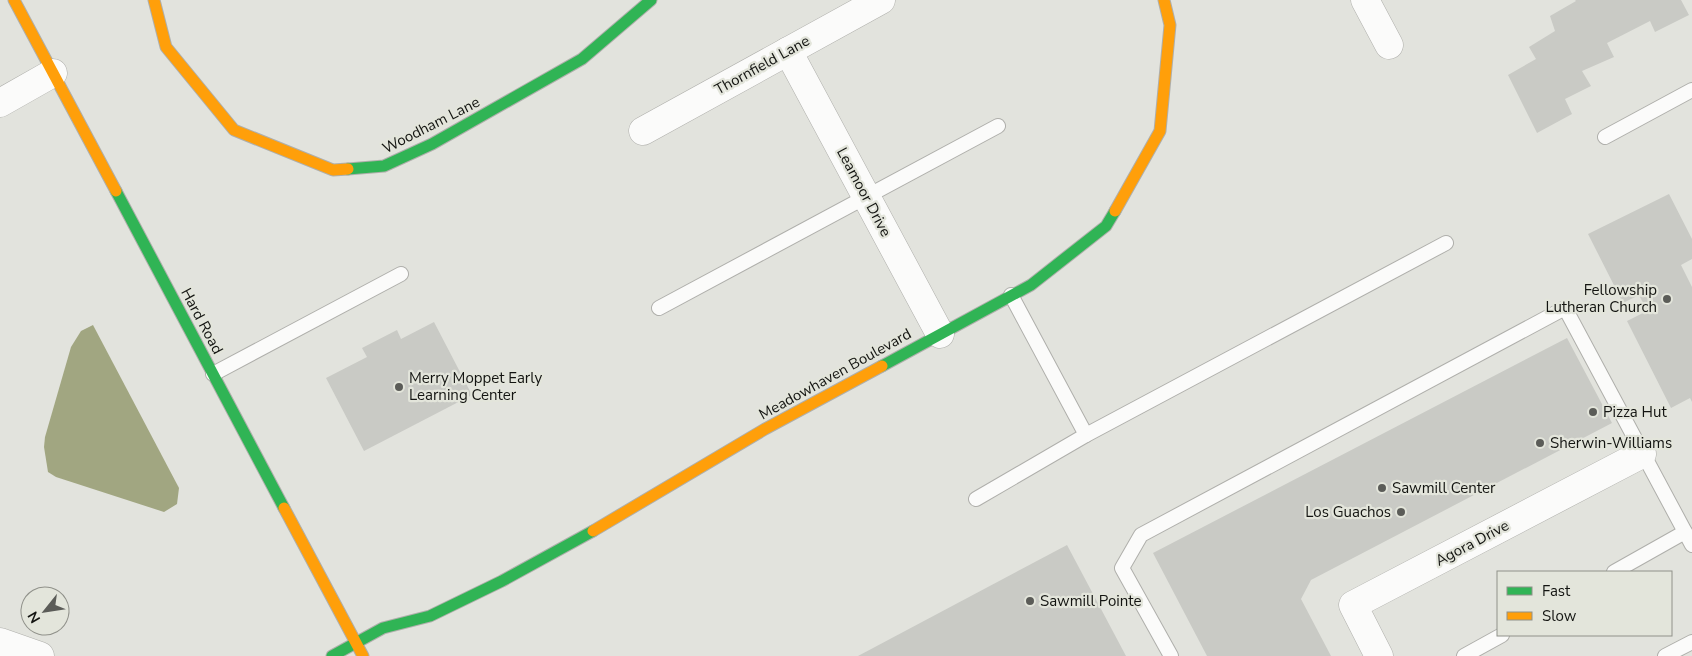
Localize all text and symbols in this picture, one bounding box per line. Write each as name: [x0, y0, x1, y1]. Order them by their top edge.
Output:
street label: Thornfield Lane: [711, 31, 813, 99]
street label: Woodham Lane: [379, 92, 483, 158]
street label: Leamoor Drive: [832, 144, 896, 240]
place label: Fellowship Lutheran Church: [1545, 280, 1657, 317]
street label: Hard Road: [176, 284, 228, 358]
marker: Fellowship Lutheran Church: [1661, 293, 1673, 305]
street label: Meadowhaven Boulevard: [755, 324, 915, 424]
place label: Merry Moppet Early Learning Center: [409, 368, 543, 405]
marker: Merry Moppet Early Learning Center: [393, 381, 405, 393]
place label: Pizza Hut: [1603, 402, 1667, 422]
marker: Pizza Hut: [1587, 406, 1599, 418]
place label: Sherwin-Williams: [1550, 433, 1672, 453]
marker: Sherwin-Williams: [1534, 437, 1546, 449]
place label: Sawmill Center: [1392, 478, 1496, 498]
marker: Sawmill Center: [1376, 482, 1388, 494]
place label: Los Guachos: [1305, 502, 1391, 522]
marker: Los Guachos: [1395, 506, 1407, 518]
street label: Agora Drive: [1432, 515, 1512, 571]
legend: [1497, 571, 1672, 636]
text: Fast: [1542, 581, 1571, 601]
north arrow: [20, 586, 70, 636]
place label: Sawmill Pointe: [1040, 591, 1141, 611]
marker: Sawmill Pointe: [1024, 595, 1036, 607]
text: Slow: [1542, 606, 1577, 626]
text: N: [23, 608, 45, 627]

